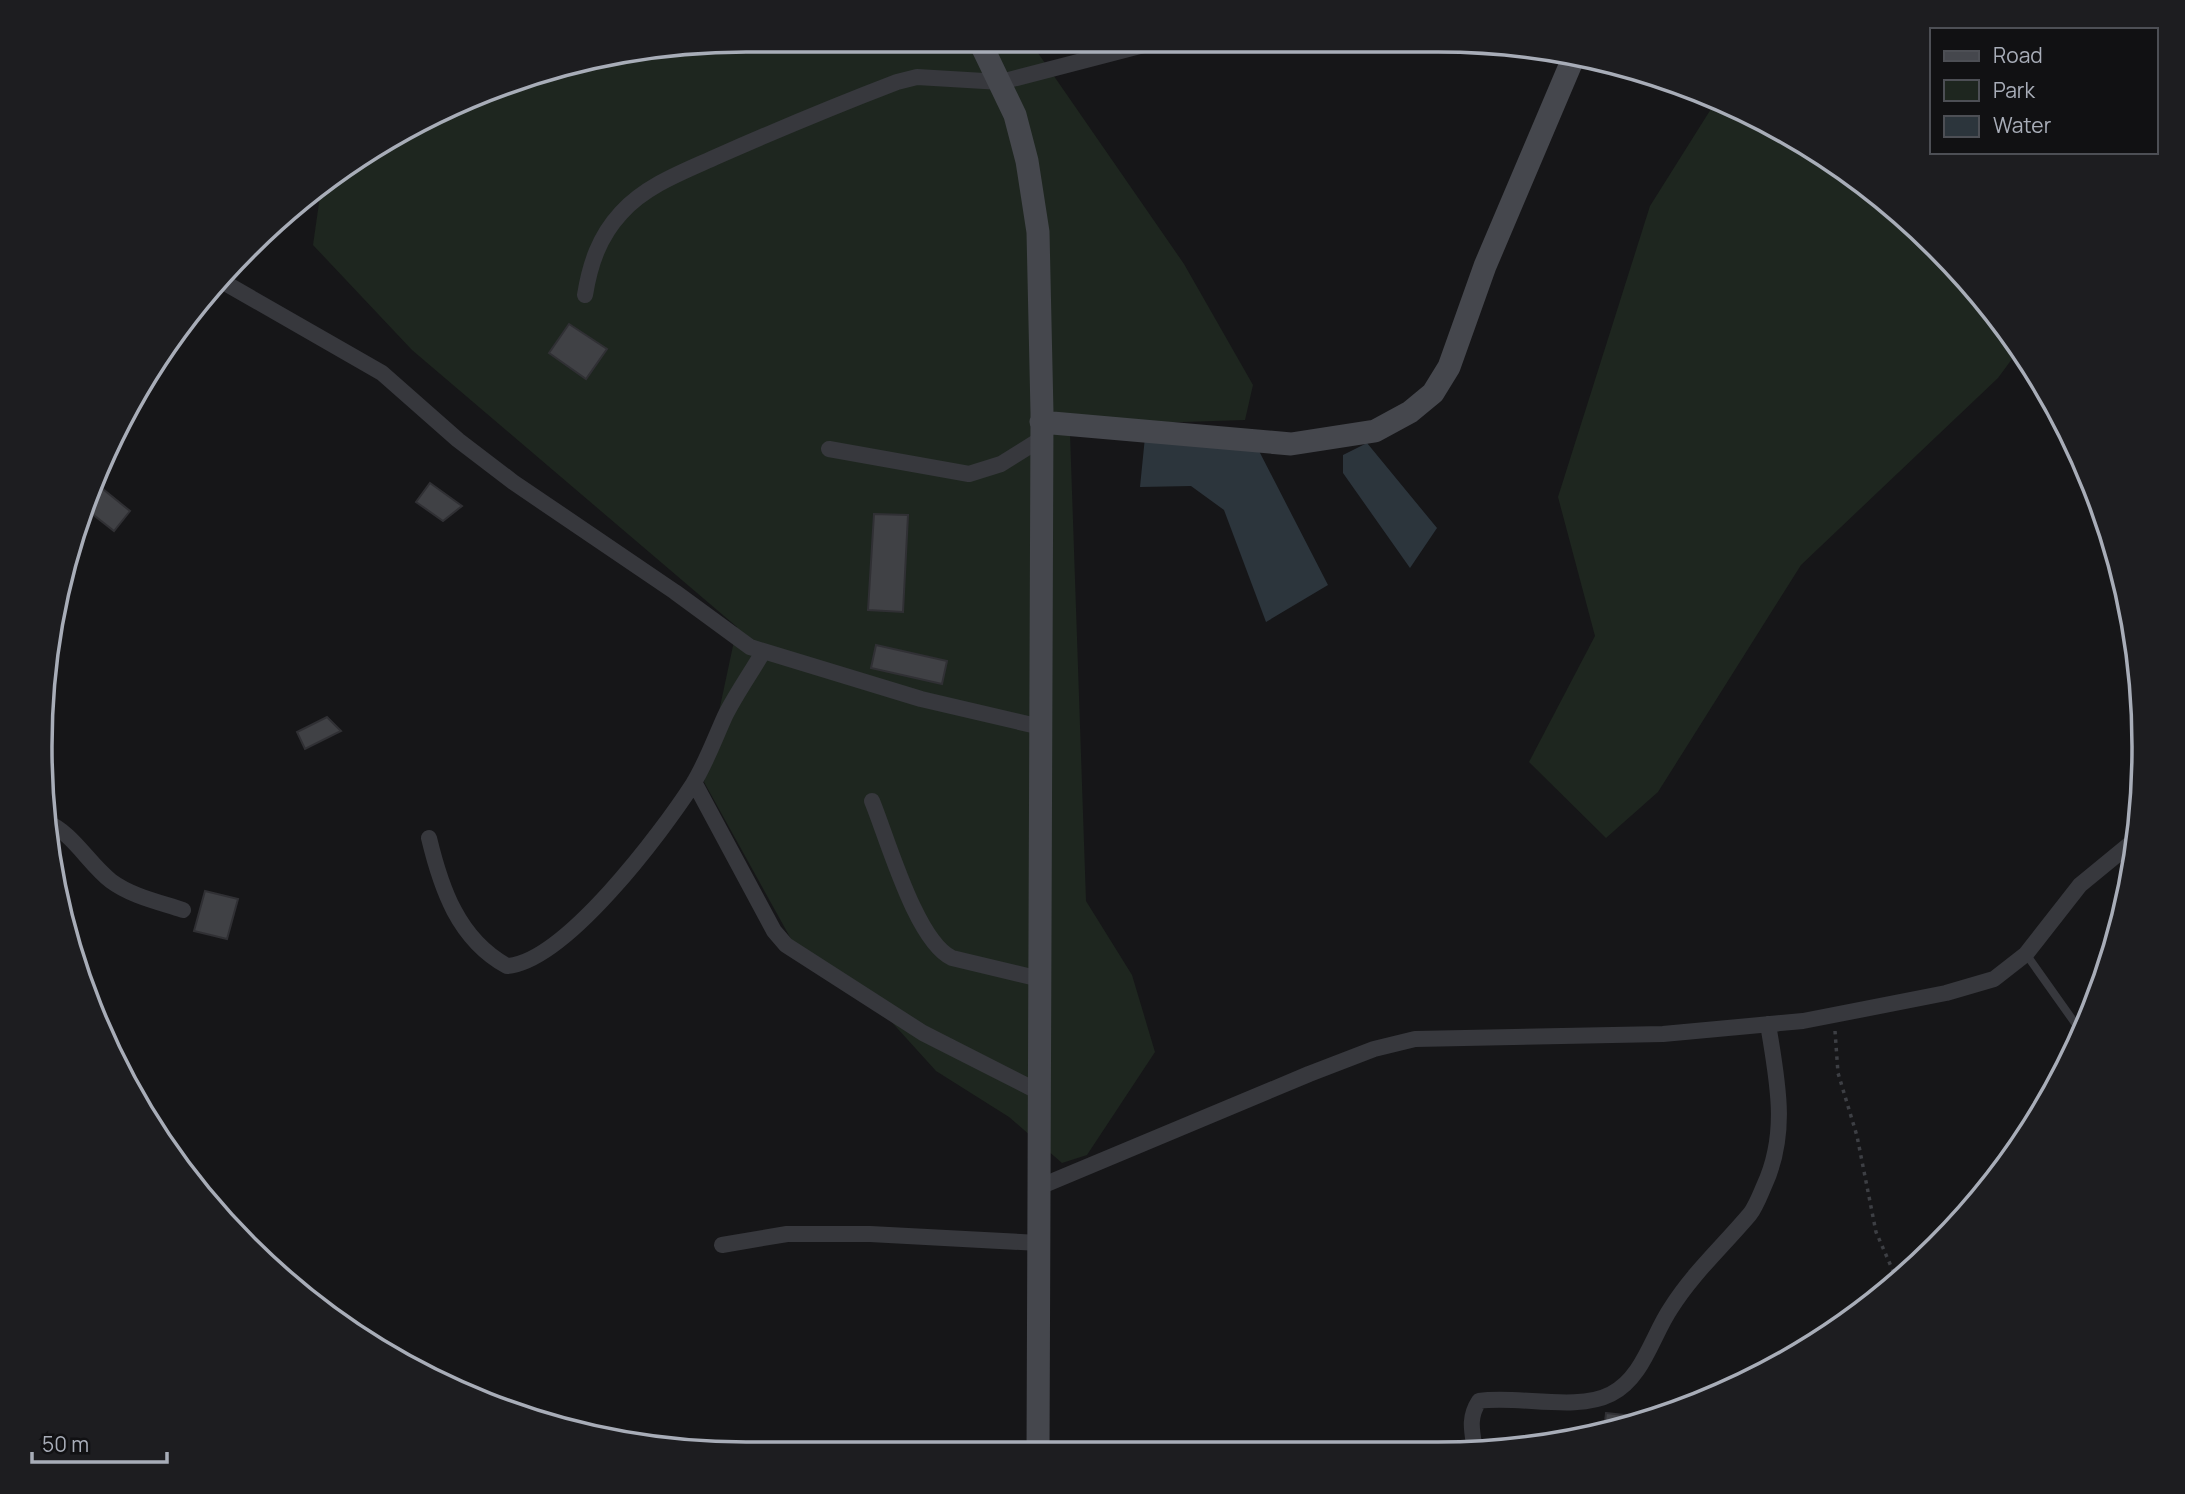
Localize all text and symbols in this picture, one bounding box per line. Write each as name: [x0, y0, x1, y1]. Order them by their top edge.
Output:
legend: [1930, 28, 2157, 154]
text: Road: [1993, 41, 2043, 69]
text: Park: [1993, 76, 2035, 104]
text: Water: [1993, 111, 2052, 139]
scale bar: [32, 1420, 166, 1464]
text: 50 m: [42, 1430, 89, 1458]

